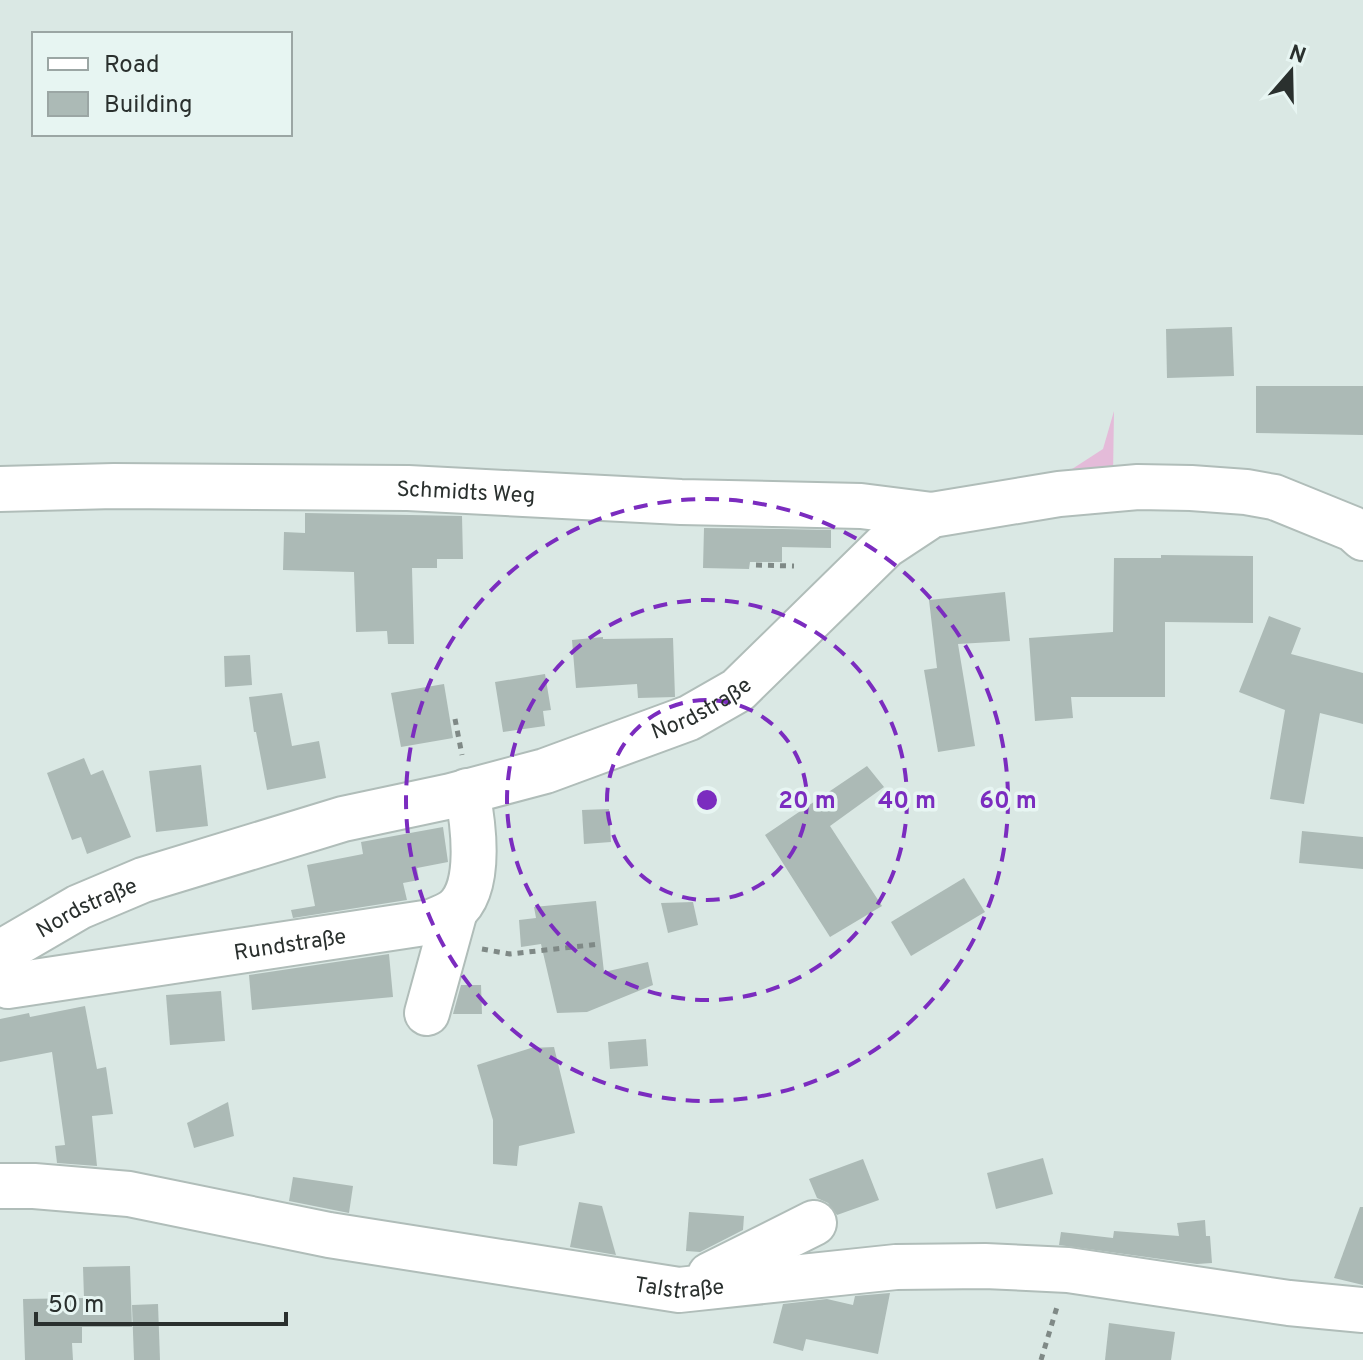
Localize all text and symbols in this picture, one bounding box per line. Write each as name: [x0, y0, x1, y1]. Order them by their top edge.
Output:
legend: [32, 32, 292, 136]
north arrow: [1251, 32, 1331, 112]
text: N: [1285, 40, 1309, 71]
text: Road: [104, 51, 160, 81]
text: Building: [104, 91, 193, 121]
street label: Schmidts Weg: [396, 477, 536, 511]
street label: Nordstraße: [648, 673, 759, 747]
centre of rings: [693, 786, 721, 814]
text: 20 m: [778, 787, 836, 817]
text: 40 m: [878, 787, 936, 817]
text: 60 m: [979, 787, 1037, 817]
street label: Nordstraße: [32, 873, 142, 945]
street label: Rundstraße: [232, 924, 348, 968]
street label: Talstraße: [632, 1272, 726, 1306]
scale bar: [36, 1276, 286, 1326]
text: 50 m: [48, 1291, 104, 1321]

